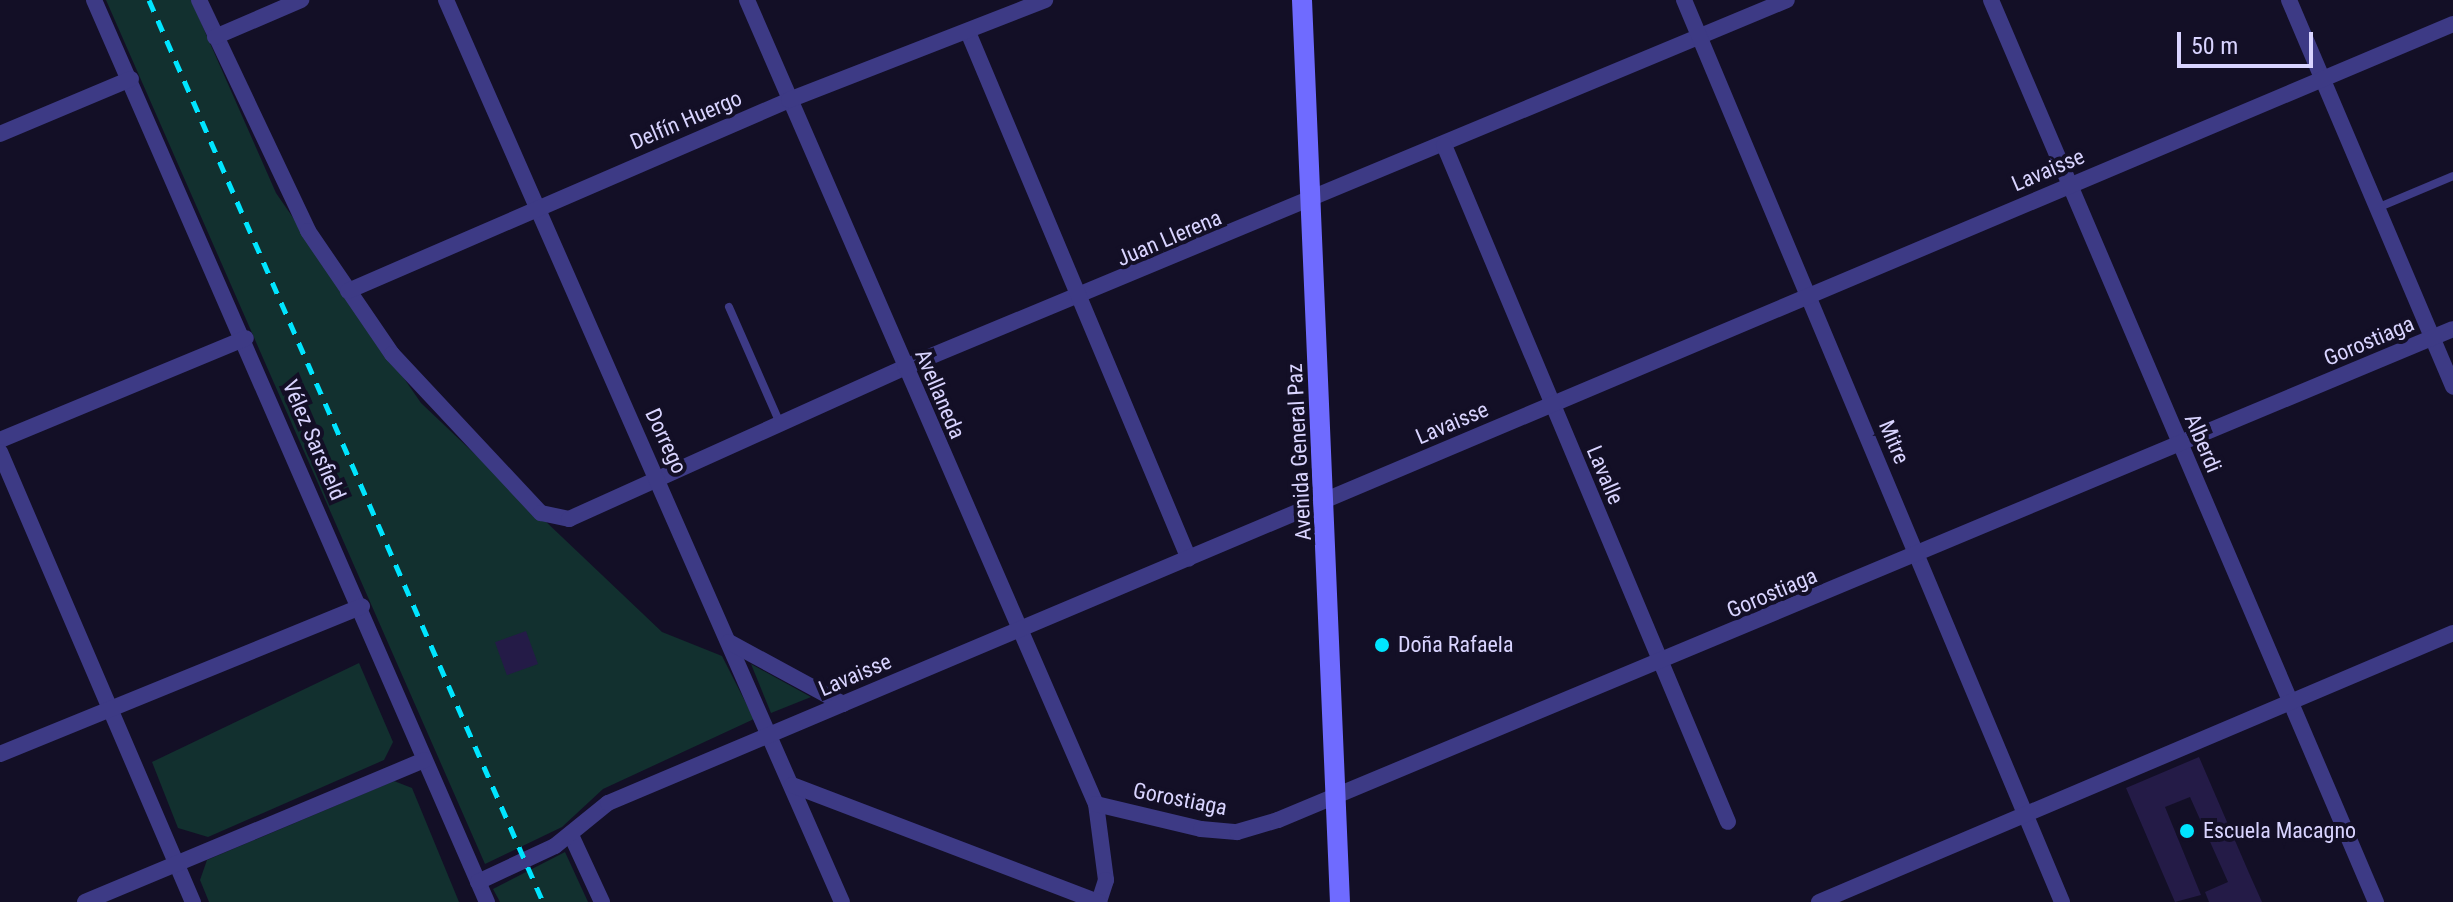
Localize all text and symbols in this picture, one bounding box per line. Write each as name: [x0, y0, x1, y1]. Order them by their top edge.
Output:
scale bar: [2181, 16, 2317, 66]
text: 50 m: [2191, 32, 2238, 60]
street label: Delfín Huergo: [626, 85, 746, 155]
street label: Lavaisse: [2008, 143, 2088, 197]
street label: Juan Llerena: [1113, 204, 1225, 272]
street label: Gorostiaga: [2320, 310, 2418, 372]
street label: Avellaneda: [909, 345, 971, 443]
street label: Avenida General Paz: [1281, 363, 1317, 541]
street label: Vélez Sarsfield: [277, 376, 351, 504]
street label: Lavaisse: [1412, 396, 1492, 450]
street label: Dorrego: [639, 404, 693, 478]
street label: Alberdi: [2179, 410, 2227, 476]
street label: Mitre: [1873, 416, 1915, 468]
street label: Lavalle: [1581, 442, 1629, 508]
street label: Gorostiaga: [1723, 562, 1821, 624]
place label: Doña Rafaela: [1398, 632, 1513, 658]
marker: Doña Rafaela: [1373, 636, 1391, 654]
street label: Lavaisse: [815, 648, 895, 702]
street label: Gorostiaga: [1131, 777, 1229, 821]
place label: Escuela Macagno: [2203, 818, 2356, 844]
marker: Escuela Macagno: [2178, 822, 2196, 840]

